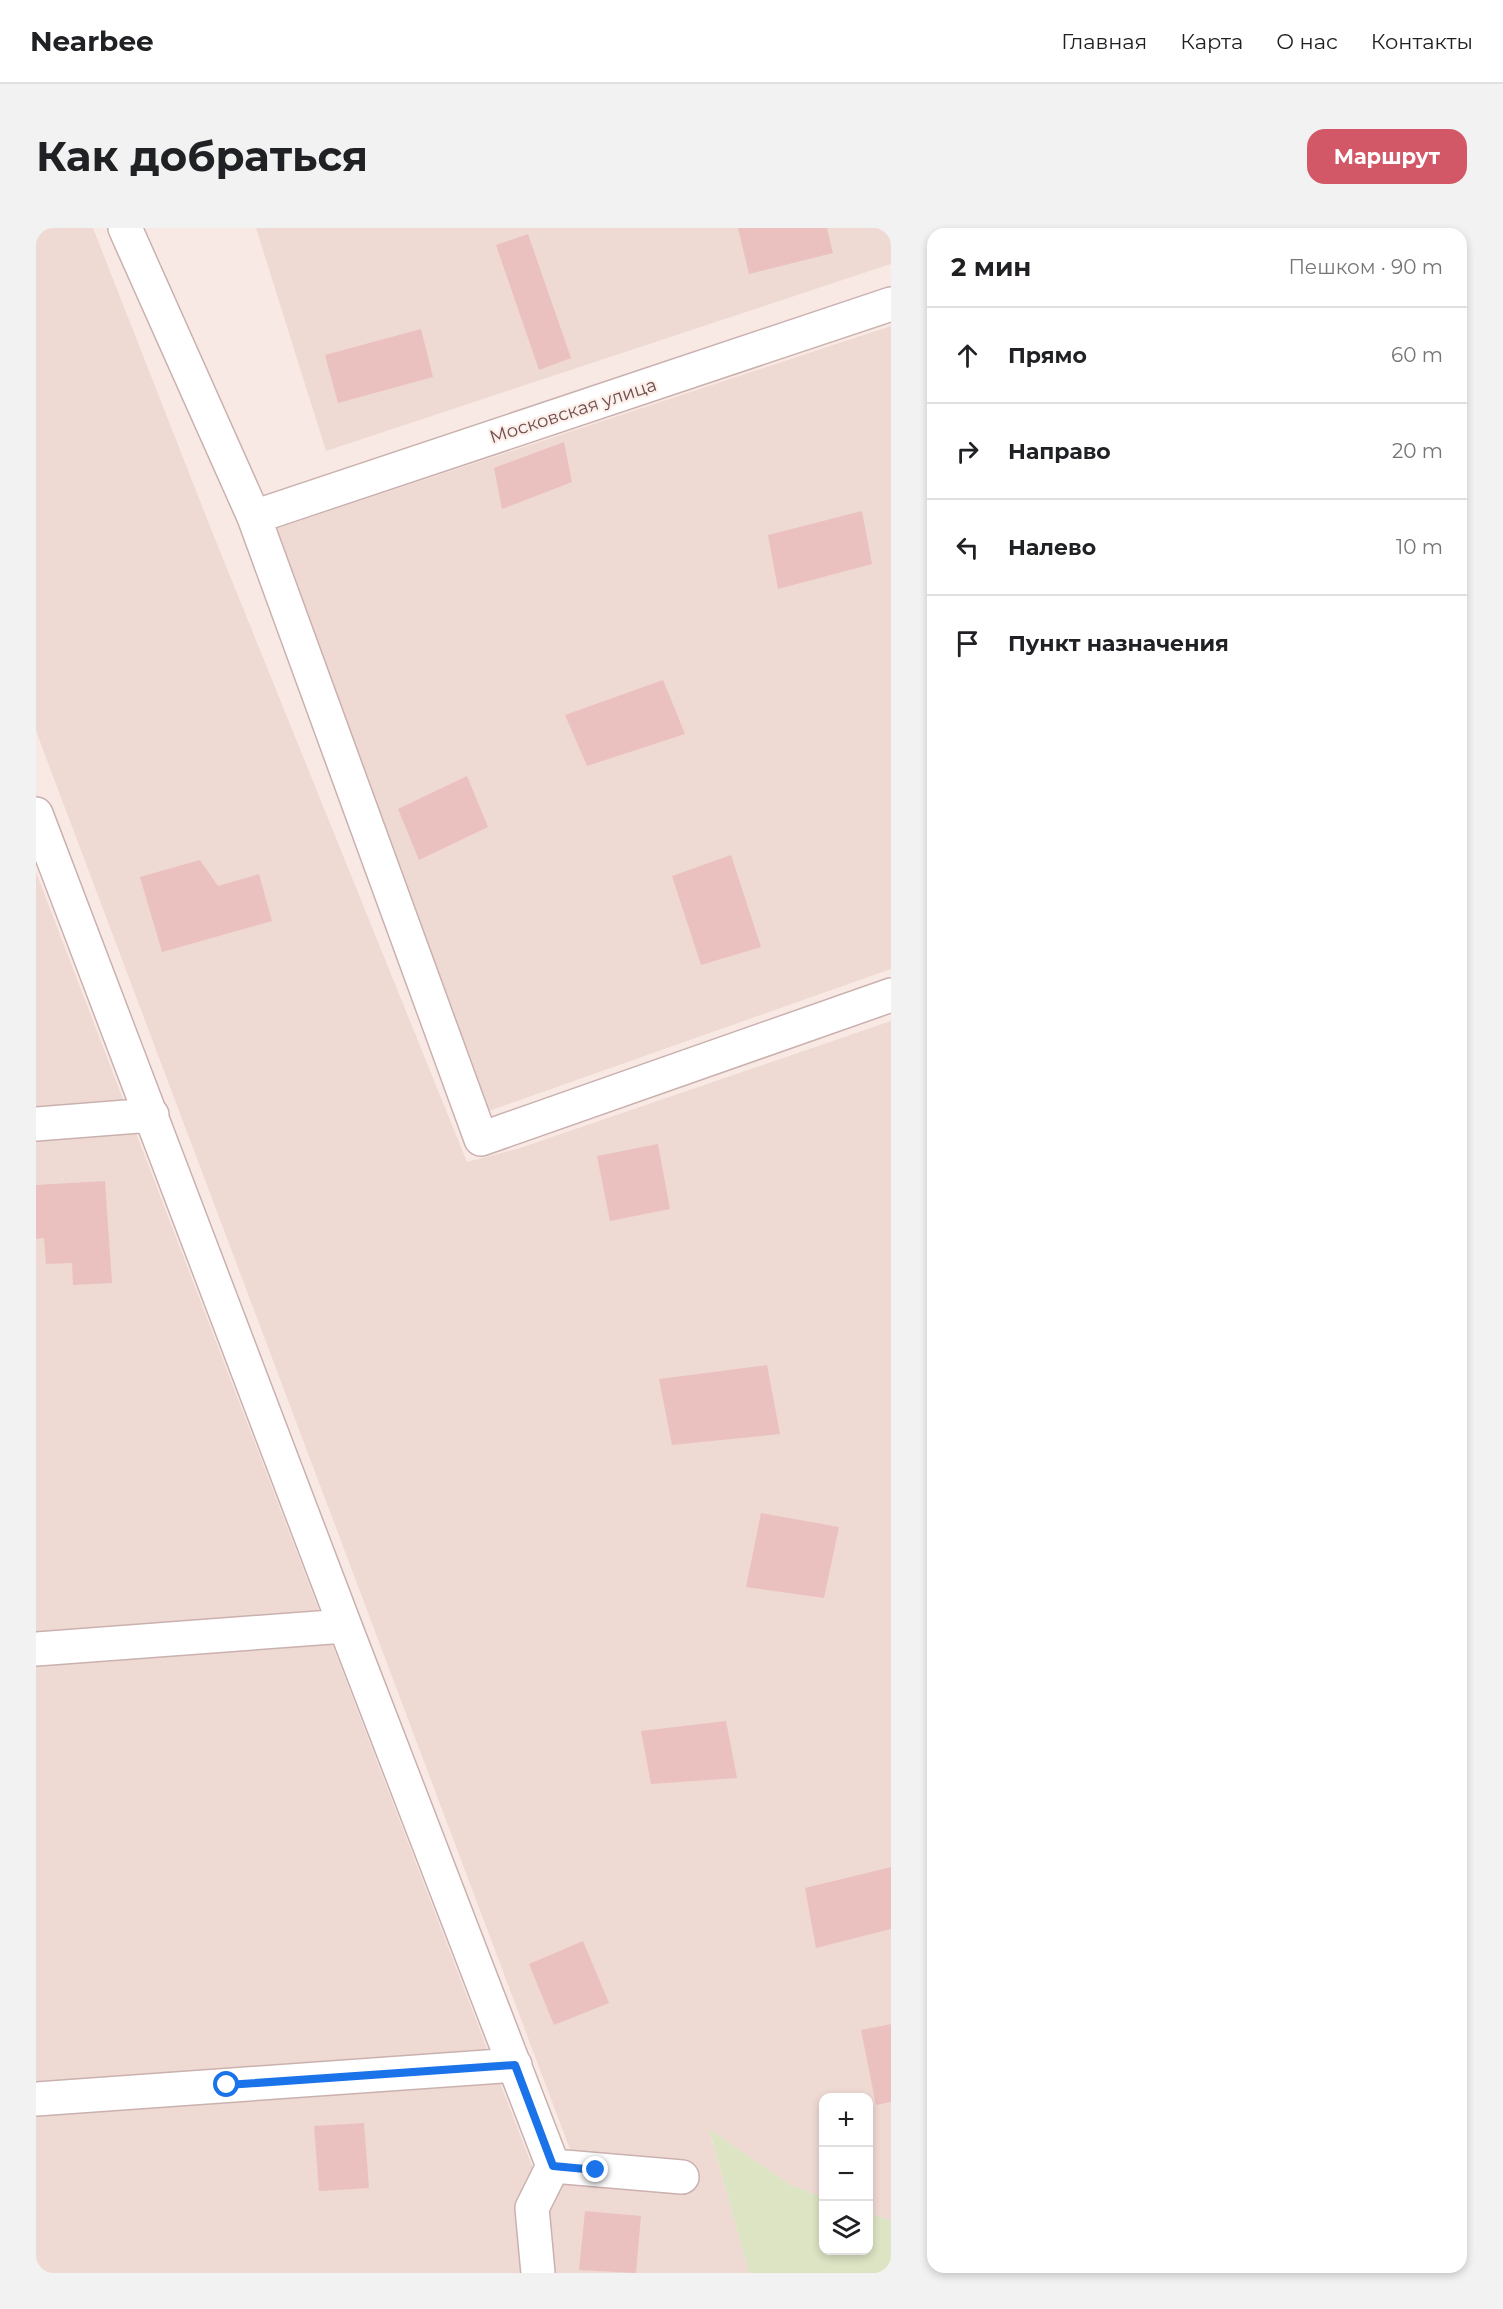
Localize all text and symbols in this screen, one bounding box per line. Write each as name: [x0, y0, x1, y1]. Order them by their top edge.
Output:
text: Nearbee: [30, 24, 154, 58]
text: Главная: [1061, 29, 1147, 54]
text: Карта: [1180, 29, 1243, 54]
text: О нас: [1276, 29, 1338, 54]
text: Контакты: [1371, 29, 1473, 54]
button: Маршрут: [1307, 129, 1467, 184]
text: Как добраться: [36, 130, 368, 182]
text: 2 мин: [951, 251, 1031, 283]
text: Пешком · 90 m: [1288, 255, 1443, 279]
icon: ahead: [951, 339, 984, 372]
text: Прямо: [1008, 342, 1087, 369]
text: 60 m: [1391, 343, 1443, 367]
street label: Московская улица: [487, 374, 659, 448]
icon: right: [951, 435, 984, 468]
text: Направо: [1008, 438, 1111, 465]
text: 20 m: [1392, 439, 1443, 463]
icon: left: [951, 531, 984, 564]
text: Налево: [1008, 534, 1096, 561]
text: 10 m: [1396, 535, 1443, 559]
icon: arrive: [951, 627, 984, 660]
text: Пункт назначения: [1008, 630, 1229, 657]
route start: [213, 2071, 239, 2097]
map controls: [819, 2093, 873, 2255]
button: +: [819, 2093, 873, 2147]
button: −: [819, 2147, 873, 2201]
route end: [582, 2156, 608, 2182]
button: layers: [819, 2201, 873, 2255]

